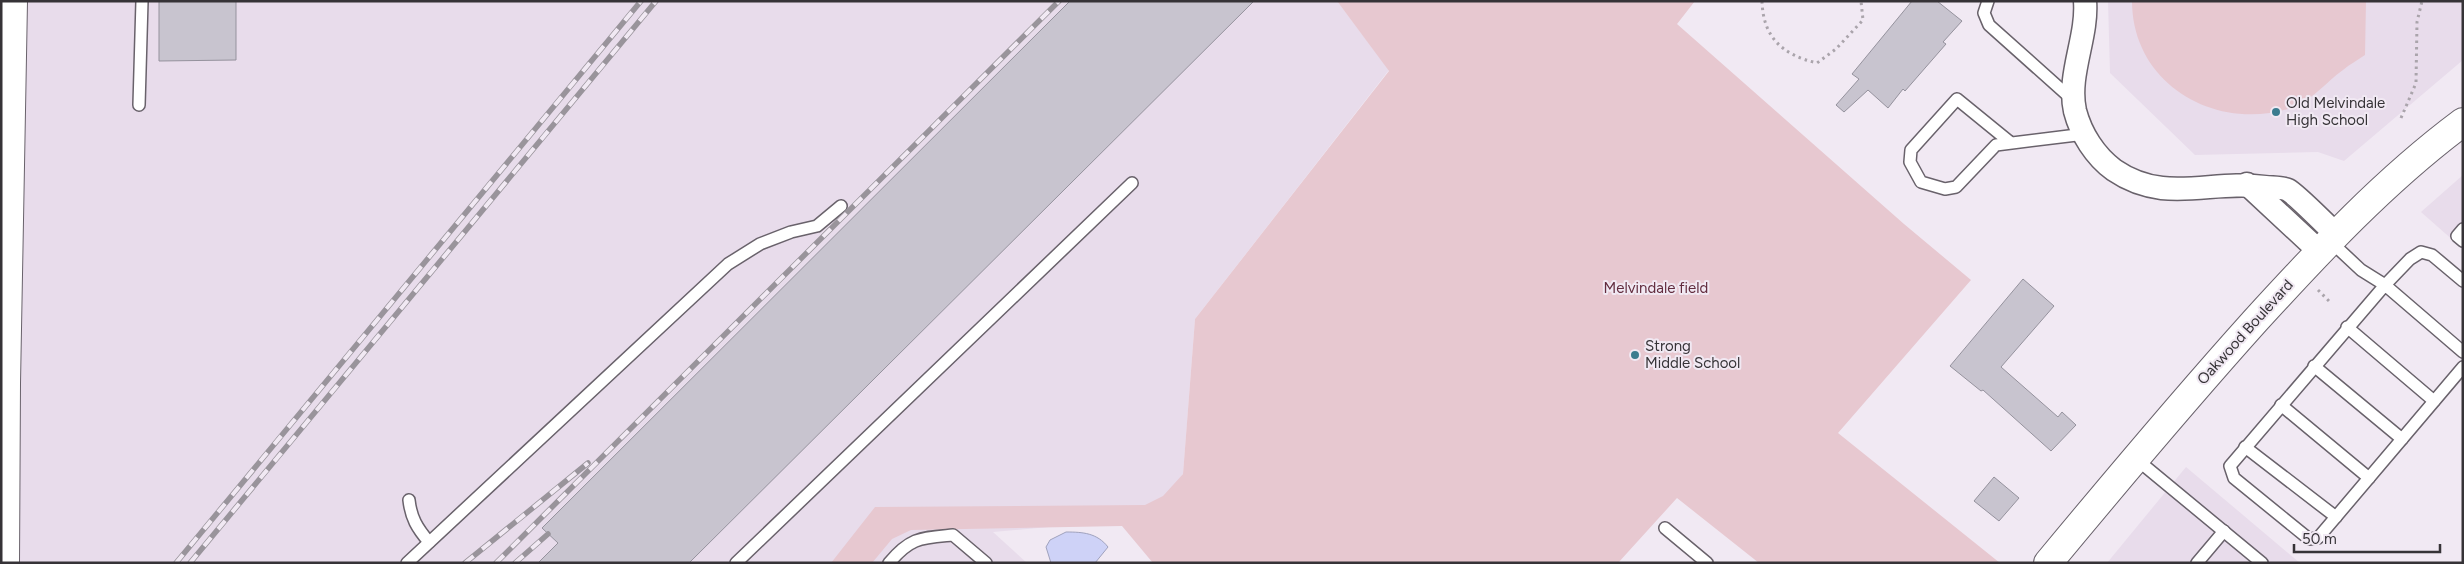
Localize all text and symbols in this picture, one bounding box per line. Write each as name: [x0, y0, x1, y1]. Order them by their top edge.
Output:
place label: Old Melvindale High School: [2286, 94, 2385, 129]
marker: Old Melvindale High School: [2270, 106, 2282, 118]
street label: Oakwood Boulevard: [2193, 276, 2297, 388]
park label: Melvindale field: [1604, 279, 1708, 297]
place label: Strong Middle School: [1645, 337, 1740, 372]
marker: Strong Middle School: [1629, 349, 1641, 361]
scale bar: [2294, 522, 2440, 554]
text: 50 m: [2302, 530, 2337, 548]

